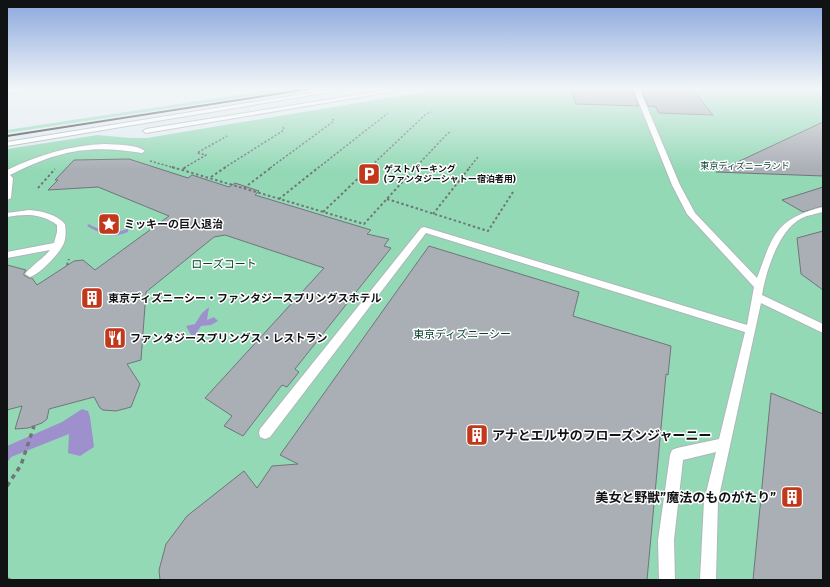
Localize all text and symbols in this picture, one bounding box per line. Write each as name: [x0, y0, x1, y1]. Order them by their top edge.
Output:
parking icon: ゲストパーキング (ファンタジーシャトー宿泊者用): [356, 161, 382, 187]
park label: 東京ディズニーランド: [700, 161, 790, 171]
place label: ゲストパーキング (ファンタジーシャトー宿泊者用): [384, 164, 516, 184]
place icon: ミッキーの巨人退治: [96, 211, 122, 237]
place label: ミッキーの巨人退治: [124, 218, 223, 231]
park label: ローズコート: [191, 258, 257, 271]
building icon: 東京ディズニーシー・ファンタジースプリングスホテル: [79, 285, 105, 311]
place label: 東京ディズニーシー・ファンタジースプリングスホテル: [108, 292, 381, 305]
restaurant icon: ファンタジースプリングス・レストラン: [102, 325, 128, 351]
park label: 東京ディズニーシー: [413, 328, 511, 341]
place label: ファンタジースプリングス・レストラン: [130, 332, 327, 345]
building icon: アナとエルサのフローズンジャーニー: [464, 422, 490, 448]
place label: アナとエルサのフローズンジャーニー: [492, 428, 711, 443]
building icon: 美女と野獣”魔法のものがたり”: [779, 484, 805, 510]
place label: 美女と野獣”魔法のものがたり”: [595, 490, 776, 505]

